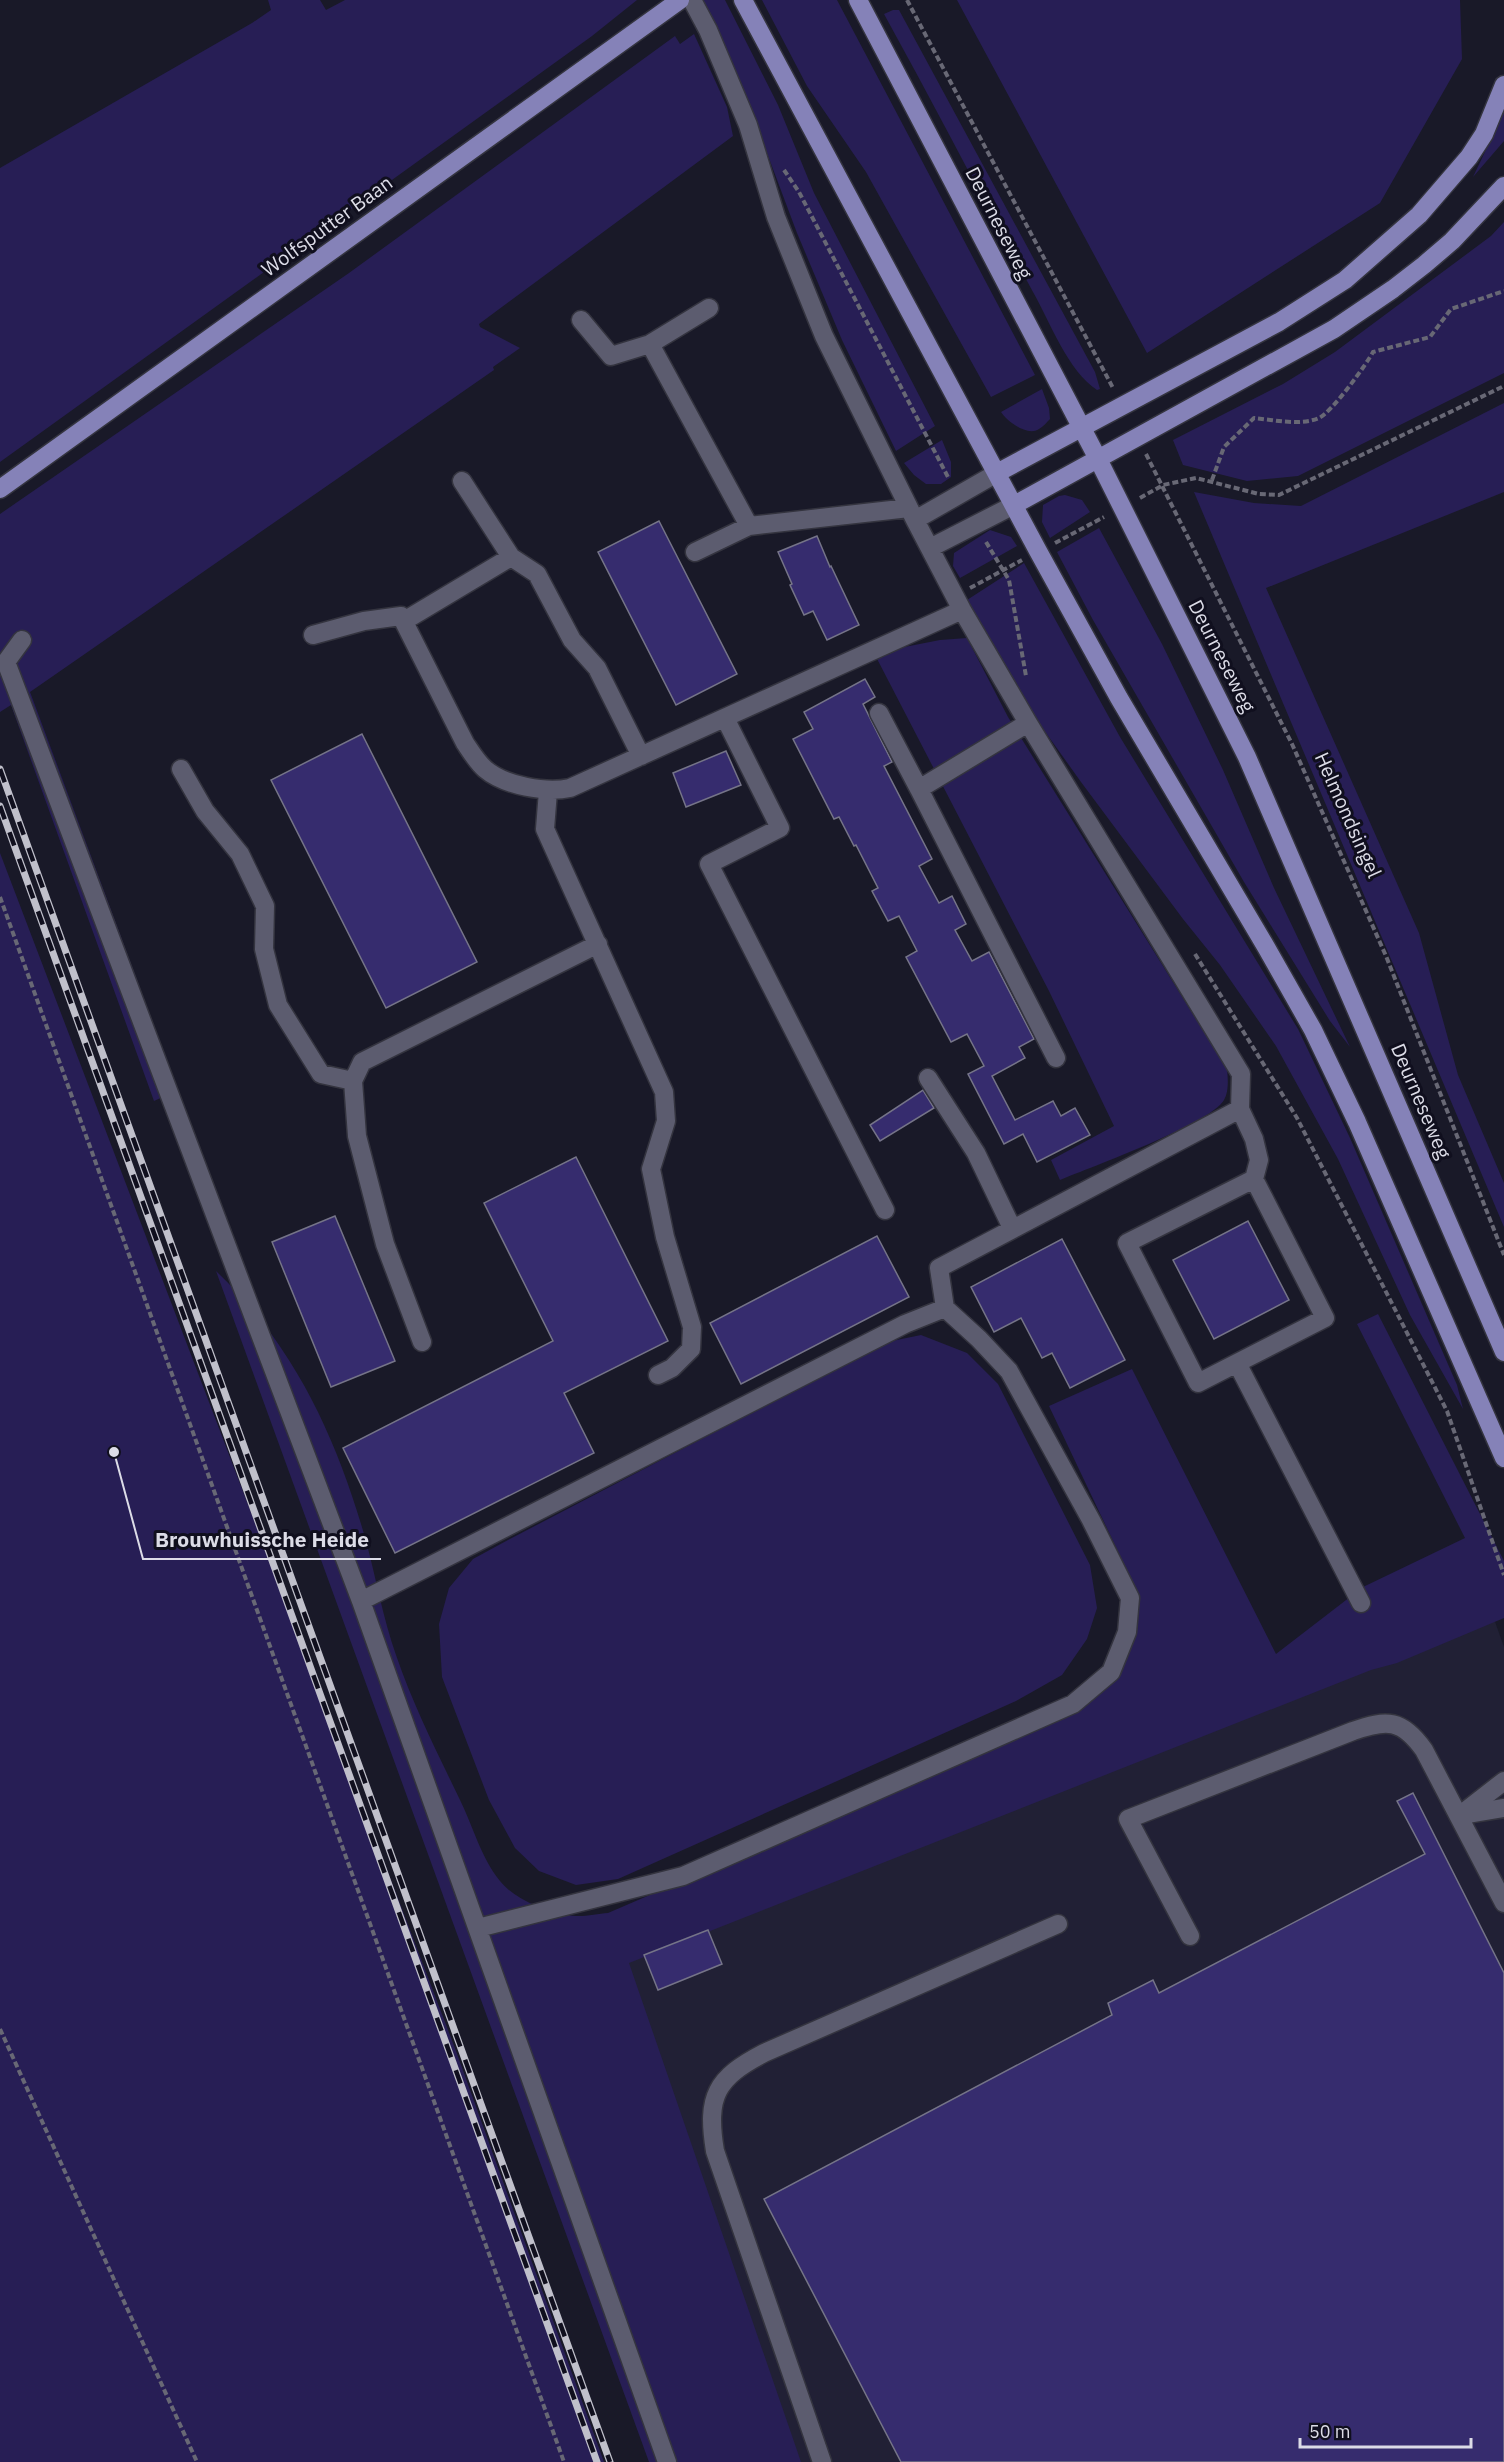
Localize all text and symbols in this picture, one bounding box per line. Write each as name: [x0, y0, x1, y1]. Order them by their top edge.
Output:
street label: Deurneseweg: [960, 162, 1040, 284]
street label: Wolfsputter Baan: [256, 169, 398, 282]
street label: Deurneseweg: [1183, 595, 1263, 717]
street label: Helmondsingel: [1309, 748, 1388, 882]
street label: Deurneseweg: [1385, 1039, 1458, 1163]
callout: Brouwhuissche Heide: [143, 1520, 381, 1559]
text: Brouwhuissche Heide: [155, 1525, 369, 1553]
scale bar: [1300, 2411, 1471, 2449]
text: 50 m: [1309, 2420, 1351, 2443]

